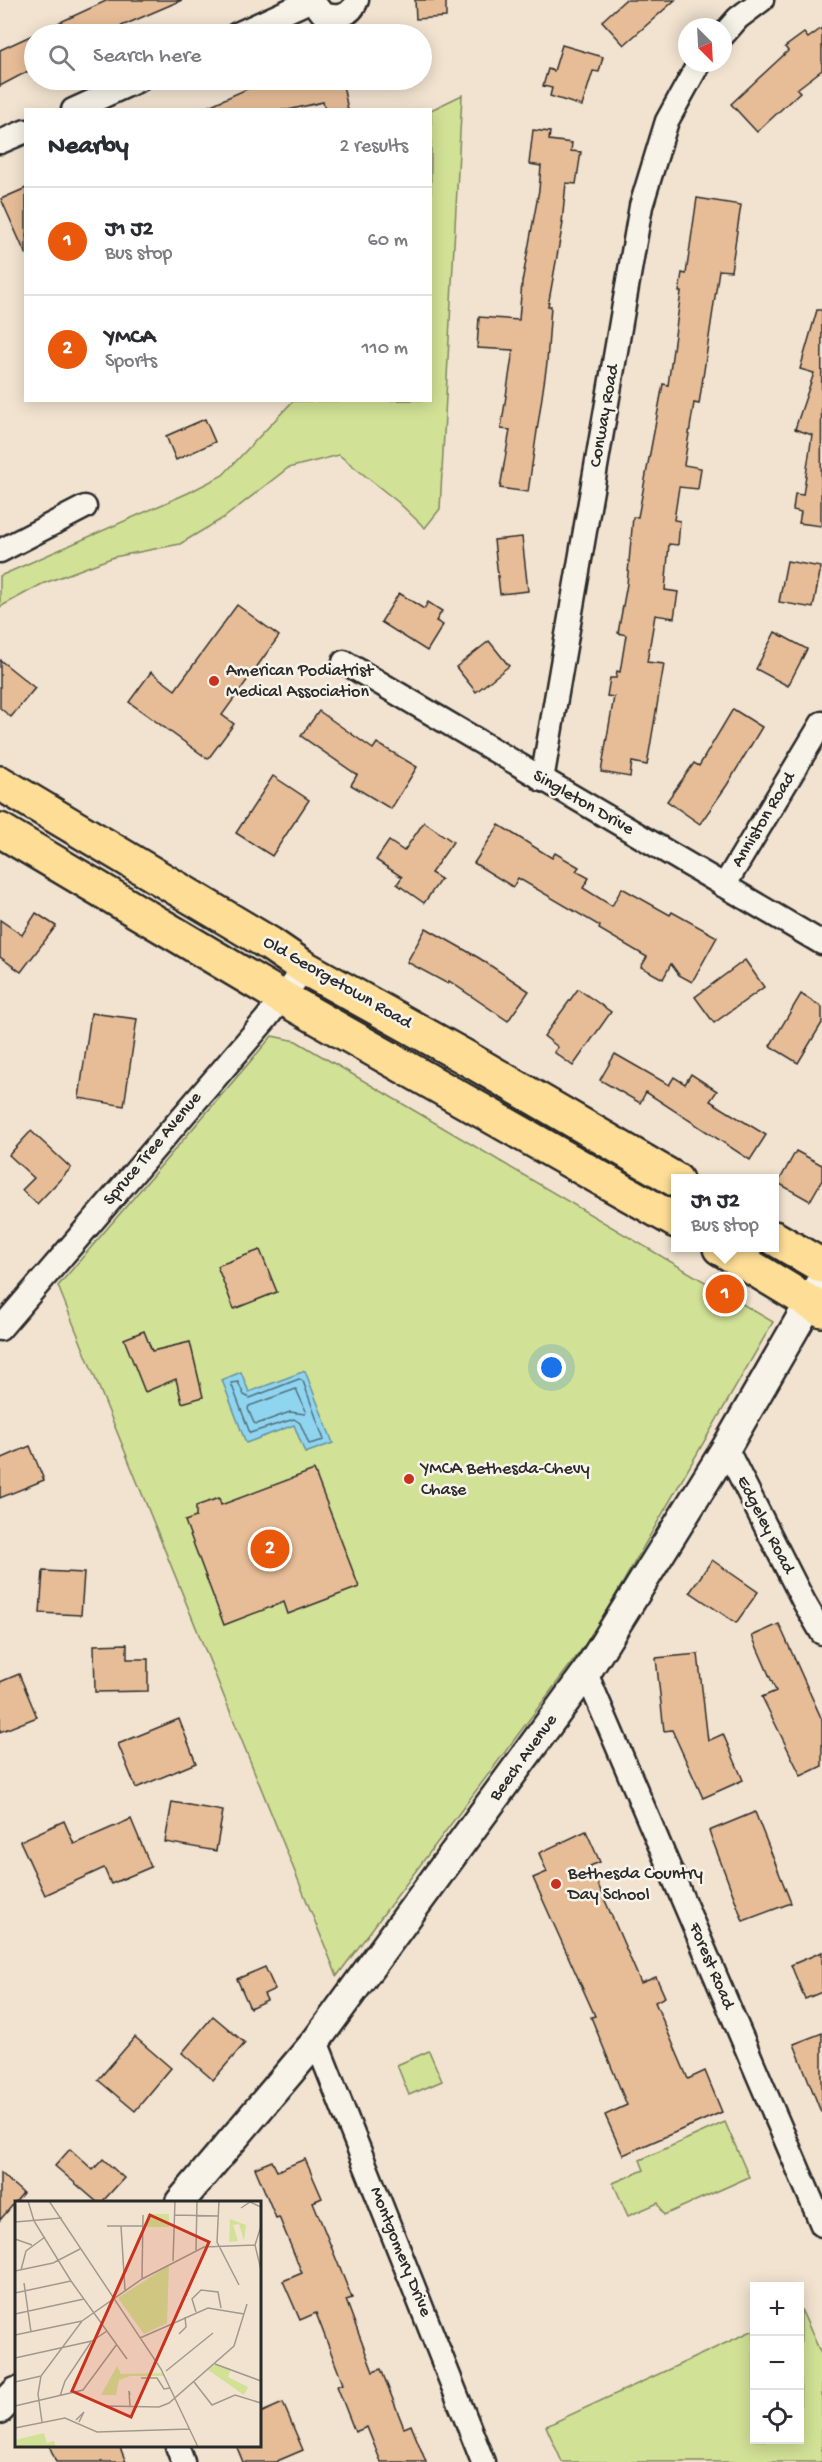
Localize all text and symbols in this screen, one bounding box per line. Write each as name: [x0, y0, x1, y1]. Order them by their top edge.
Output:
north arrow: [678, 18, 732, 72]
search box: [24, 24, 432, 90]
icon: search: [45, 41, 78, 74]
text: Search here: [93, 44, 201, 70]
text: Nearby: [48, 132, 129, 163]
text: 2 results: [339, 136, 408, 159]
text: J1 J2: [105, 217, 153, 243]
text: 1: [63, 230, 72, 253]
text: 60 m: [368, 230, 408, 253]
text: Bus stop: [105, 243, 172, 266]
text: YMCA: [105, 325, 155, 351]
text: 2: [63, 338, 72, 361]
text: 110 m: [362, 338, 408, 361]
text: Sports: [105, 351, 157, 374]
street label: Conway Road: [586, 362, 625, 469]
place label: American Podiatrist Medical Association: [226, 661, 375, 703]
marker: American Podiatrist Medical Association: [207, 674, 221, 688]
street label: Singleton Drive: [529, 766, 638, 841]
street label: Anniston Road: [727, 767, 801, 871]
street label: Old Georgetown Road: [259, 932, 416, 1035]
street label: Spruce Tree Avenue: [99, 1087, 207, 1210]
popup: [671, 1174, 779, 1252]
text: J1 J2: [691, 1189, 739, 1215]
text: Bus stop: [691, 1215, 759, 1238]
pin: 1: [706, 1272, 744, 1316]
your location: [537, 1353, 566, 1382]
place label: YMCA Bethesda-Chevy Chase: [419, 1459, 590, 1501]
marker: YMCA Bethesda-Chevy Chase: [402, 1472, 416, 1486]
street label: Edgeley Road: [731, 1473, 799, 1579]
pin: 2: [250, 1526, 290, 1572]
street label: Beech Avenue: [485, 1710, 563, 1806]
place label: Bethesda Country Day School: [567, 1864, 703, 1906]
marker: Bethesda Country Day School: [549, 1877, 563, 1891]
street label: Forest Road: [683, 1919, 739, 2014]
street label: Montgomery Drive: [364, 2184, 436, 2321]
inset map: [15, 2201, 261, 2447]
map controls: [750, 2282, 804, 2444]
button: +: [750, 2282, 804, 2336]
button: −: [750, 2336, 804, 2390]
button: locate: [750, 2390, 804, 2444]

